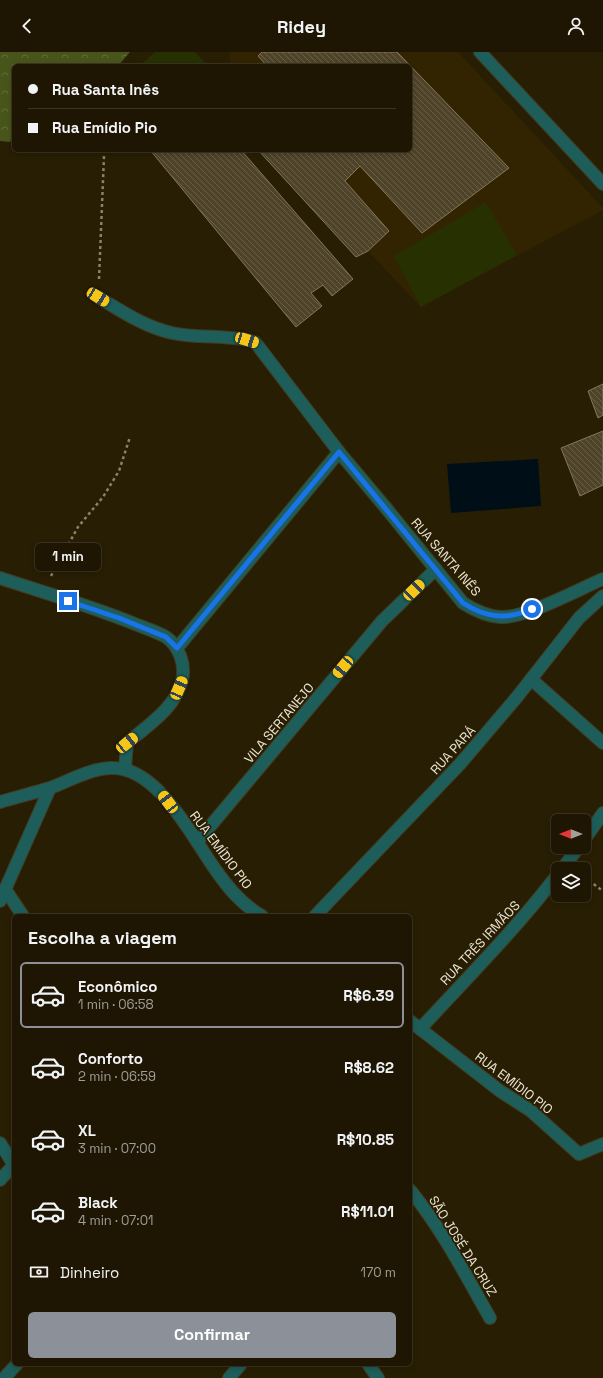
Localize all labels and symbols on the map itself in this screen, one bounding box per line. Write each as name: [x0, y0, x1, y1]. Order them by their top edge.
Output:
car: [85, 286, 111, 308]
car: [234, 331, 260, 349]
street label: RUA SANTA INÊS: [407, 514, 485, 600]
callout: 1 min: [35, 543, 101, 571]
car: [401, 577, 427, 603]
route end: [59, 592, 77, 610]
route start: [523, 600, 541, 618]
car: [331, 654, 355, 680]
car: [169, 675, 189, 701]
street label: VILA SERTANEJO: [240, 679, 318, 767]
street label: RUA PARÁ: [427, 722, 479, 778]
car: [114, 731, 140, 755]
car: [156, 789, 180, 815]
street label: RUA EMÍDIO PIO: [186, 808, 256, 892]
north arrow: [551, 814, 591, 854]
street label: RUA TRÊS IRMÃOS: [436, 897, 524, 989]
street label: RUA EMÍDIO PIO: [472, 1048, 556, 1118]
street label: SÃO JOSÉ DA CRUZ: [425, 1193, 501, 1299]

